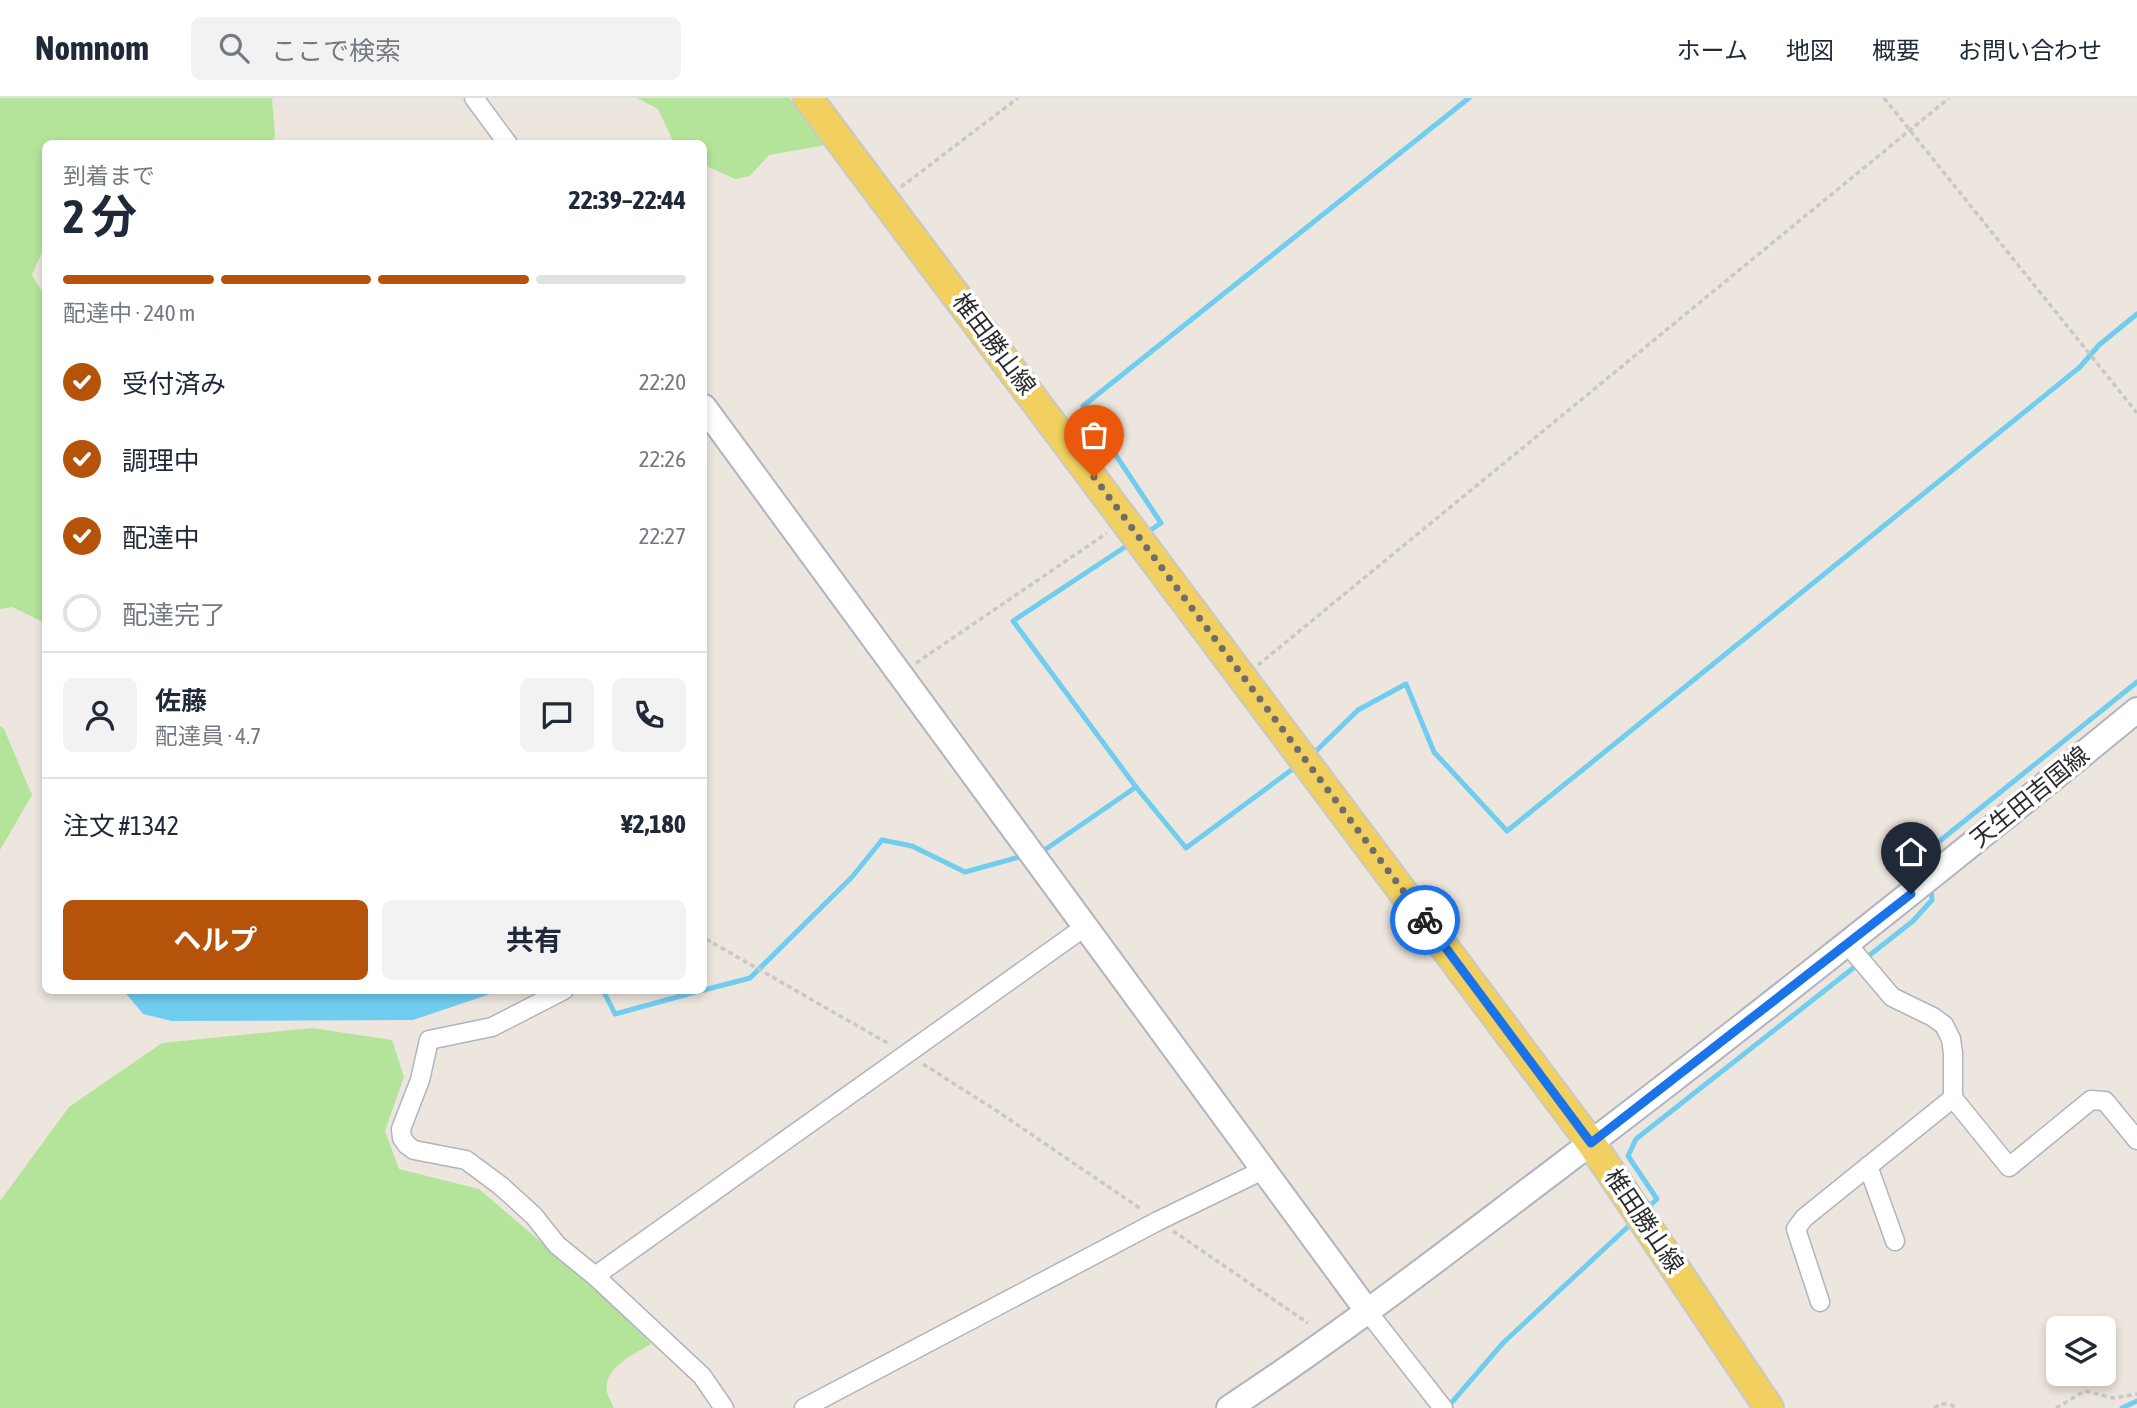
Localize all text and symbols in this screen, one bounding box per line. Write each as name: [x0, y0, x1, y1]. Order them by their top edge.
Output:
search box: [191, 17, 681, 80]
text: Nomnom: [35, 29, 149, 67]
icon: search: [215, 29, 253, 67]
text: ここで検索: [271, 36, 401, 66]
text: ホーム: [1677, 37, 1748, 64]
text: 地図: [1786, 37, 1834, 64]
text: 概要: [1872, 37, 1920, 64]
text: お問い合わせ: [1958, 37, 2102, 64]
text: 到着まで: [63, 163, 155, 189]
text: 22:39–22:44: [569, 185, 686, 215]
text: 2 分: [63, 190, 137, 243]
street label: 椎田勝山線: [948, 288, 1041, 400]
text: 配達中 · 240 m: [63, 300, 195, 326]
icon: check: [63, 363, 101, 401]
text: 受付済み: [122, 369, 226, 399]
text: 22:20: [639, 369, 686, 395]
pin: [1064, 405, 1124, 477]
icon: bag: [1075, 416, 1113, 454]
icon: check: [63, 440, 101, 478]
text: 調理中: [122, 446, 200, 476]
text: 22:26: [639, 446, 686, 472]
icon: check: [63, 517, 101, 555]
text: 配達中: [122, 523, 200, 553]
text: 22:27: [639, 523, 686, 549]
text: 配達完了: [122, 600, 226, 630]
button: person: [63, 678, 137, 752]
button: chat: [520, 678, 594, 752]
button: phone: [612, 678, 686, 752]
text: 佐藤: [155, 686, 207, 716]
text: 配達員 · 4.7: [155, 723, 261, 749]
street label: 天生田吉国線: [1965, 741, 2094, 852]
text: ¥2,180: [621, 809, 686, 839]
text: 注文 #1342: [63, 811, 179, 841]
pin: [1881, 822, 1941, 894]
icon: home: [1892, 833, 1930, 871]
courier: [1390, 885, 1460, 955]
button: ヘルプ: [63, 900, 368, 980]
button: 共有: [382, 900, 686, 980]
icon: bike: [1406, 901, 1444, 939]
street label: 椎田勝山線: [1600, 1163, 1689, 1278]
map controls: [2046, 1316, 2116, 1386]
button: layers: [2046, 1316, 2116, 1386]

